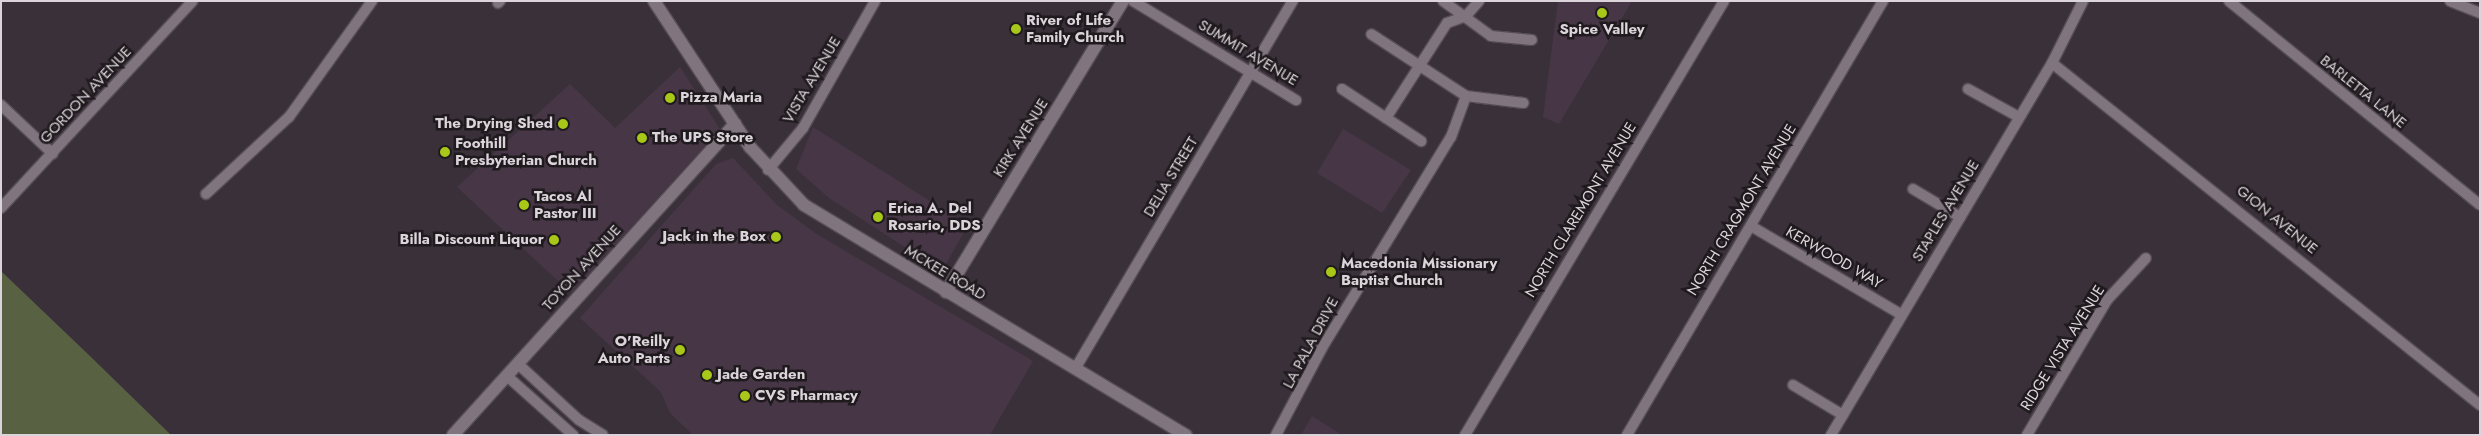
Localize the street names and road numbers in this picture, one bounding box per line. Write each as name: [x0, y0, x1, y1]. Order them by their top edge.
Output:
street label: SUMMIT AVENUE: [1195, 16, 1301, 90]
street label: VISTA AVENUE: [779, 34, 845, 126]
street label: GORDON AVENUE: [36, 43, 136, 147]
street label: BARLETTA LANE: [2316, 52, 2410, 132]
street label: KIRK AVENUE: [990, 95, 1052, 181]
street label: NORTH CLAREMONT AVENUE: [1522, 119, 1640, 301]
street label: NORTH CRAGMONT AVENUE: [1684, 121, 1800, 299]
street label: DELIA STREET: [1140, 134, 1202, 220]
street label: STAPLES AVENUE: [1909, 157, 1983, 265]
street label: GION AVENUE: [2233, 182, 2321, 258]
street label: TOYON AVENUE: [539, 221, 625, 315]
street label: KERWOOD WAY: [1782, 223, 1886, 293]
street label: MCKEE ROAD: [901, 242, 989, 304]
street label: RIDGE VISTA AVENUE: [2017, 282, 2109, 414]
street label: LA PALA DRIVE: [1279, 294, 1343, 392]

